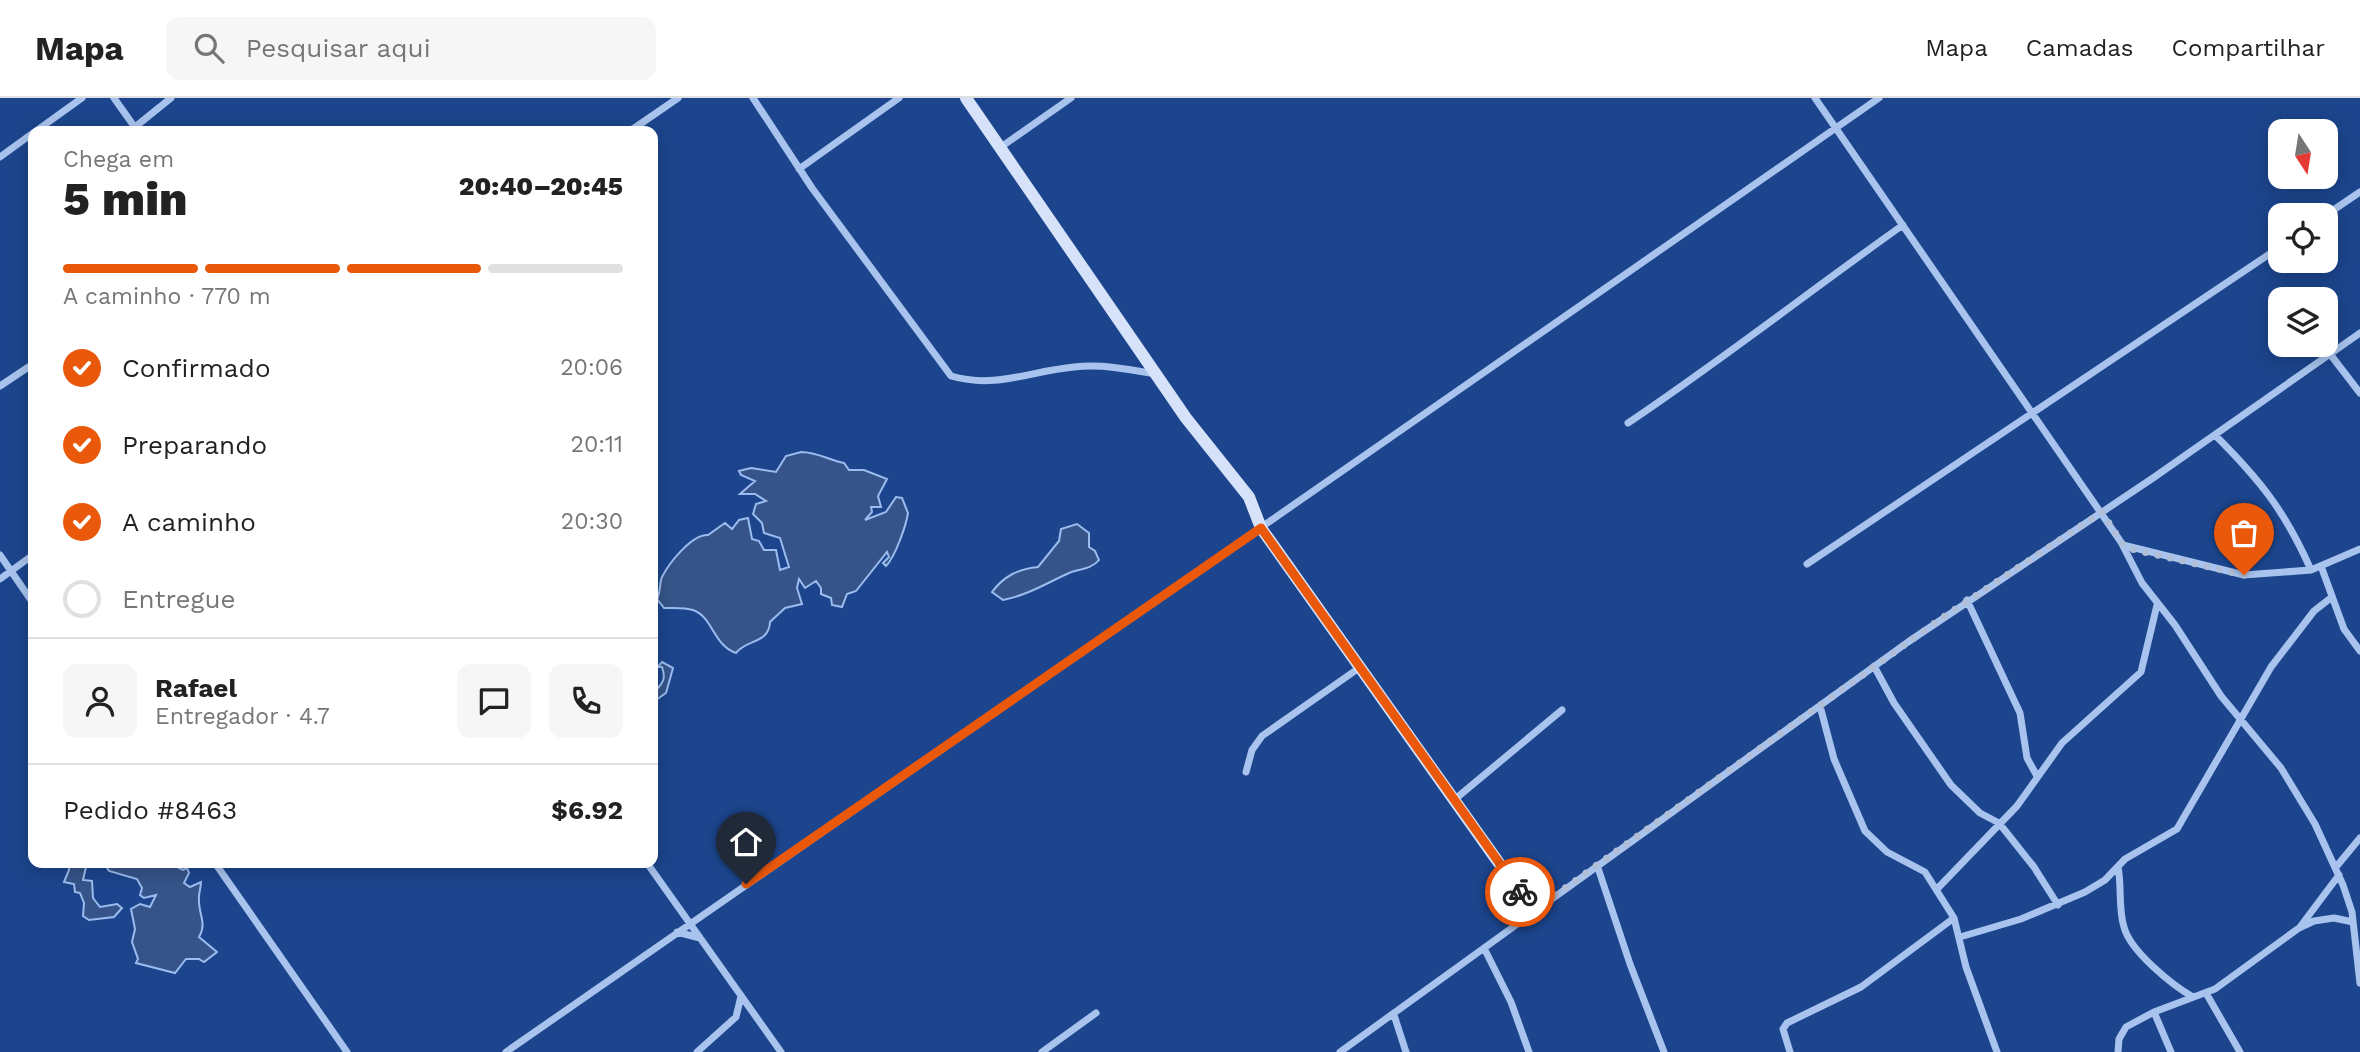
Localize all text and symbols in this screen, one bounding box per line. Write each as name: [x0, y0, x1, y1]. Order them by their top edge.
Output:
search box: [166, 17, 656, 80]
text: Mapa: [35, 29, 124, 68]
icon: search: [190, 29, 228, 67]
text: Pesquisar aqui: [246, 33, 431, 63]
text: Mapa: [1925, 34, 1988, 62]
text: Camadas: [2026, 34, 2134, 62]
text: Compartilhar: [2172, 34, 2325, 62]
north arrow: [2268, 119, 2338, 189]
map controls: [2268, 119, 2338, 357]
text: Chega em: [63, 146, 174, 173]
text: 20:40–20:45: [459, 171, 623, 201]
text: 5 min: [63, 172, 188, 226]
button: locate: [2268, 203, 2338, 273]
text: A caminho · 770 m: [63, 283, 271, 310]
button: layers: [2268, 287, 2338, 357]
icon: check: [63, 349, 101, 387]
text: Confirmado: [122, 353, 271, 383]
text: 20:06: [560, 354, 623, 381]
icon: check: [63, 426, 101, 464]
text: Preparando: [122, 430, 267, 460]
text: 20:11: [571, 431, 623, 458]
icon: check: [63, 503, 101, 541]
pin: [2214, 503, 2274, 575]
text: A caminho: [122, 507, 256, 537]
text: 20:30: [561, 508, 623, 535]
icon: bag: [2225, 514, 2263, 552]
text: Entregue: [122, 584, 235, 614]
button: person: [63, 664, 137, 738]
button: chat: [457, 664, 531, 738]
button: phone: [549, 664, 623, 738]
text: Rafael: [155, 673, 237, 703]
text: Entregador · 4.7: [155, 703, 330, 730]
text: Pedido #8463: [63, 795, 237, 825]
text: $6.92: [551, 795, 623, 825]
pin: [716, 812, 776, 884]
icon: home: [727, 823, 765, 861]
courier: [1485, 857, 1555, 927]
icon: bike: [1501, 873, 1539, 911]

